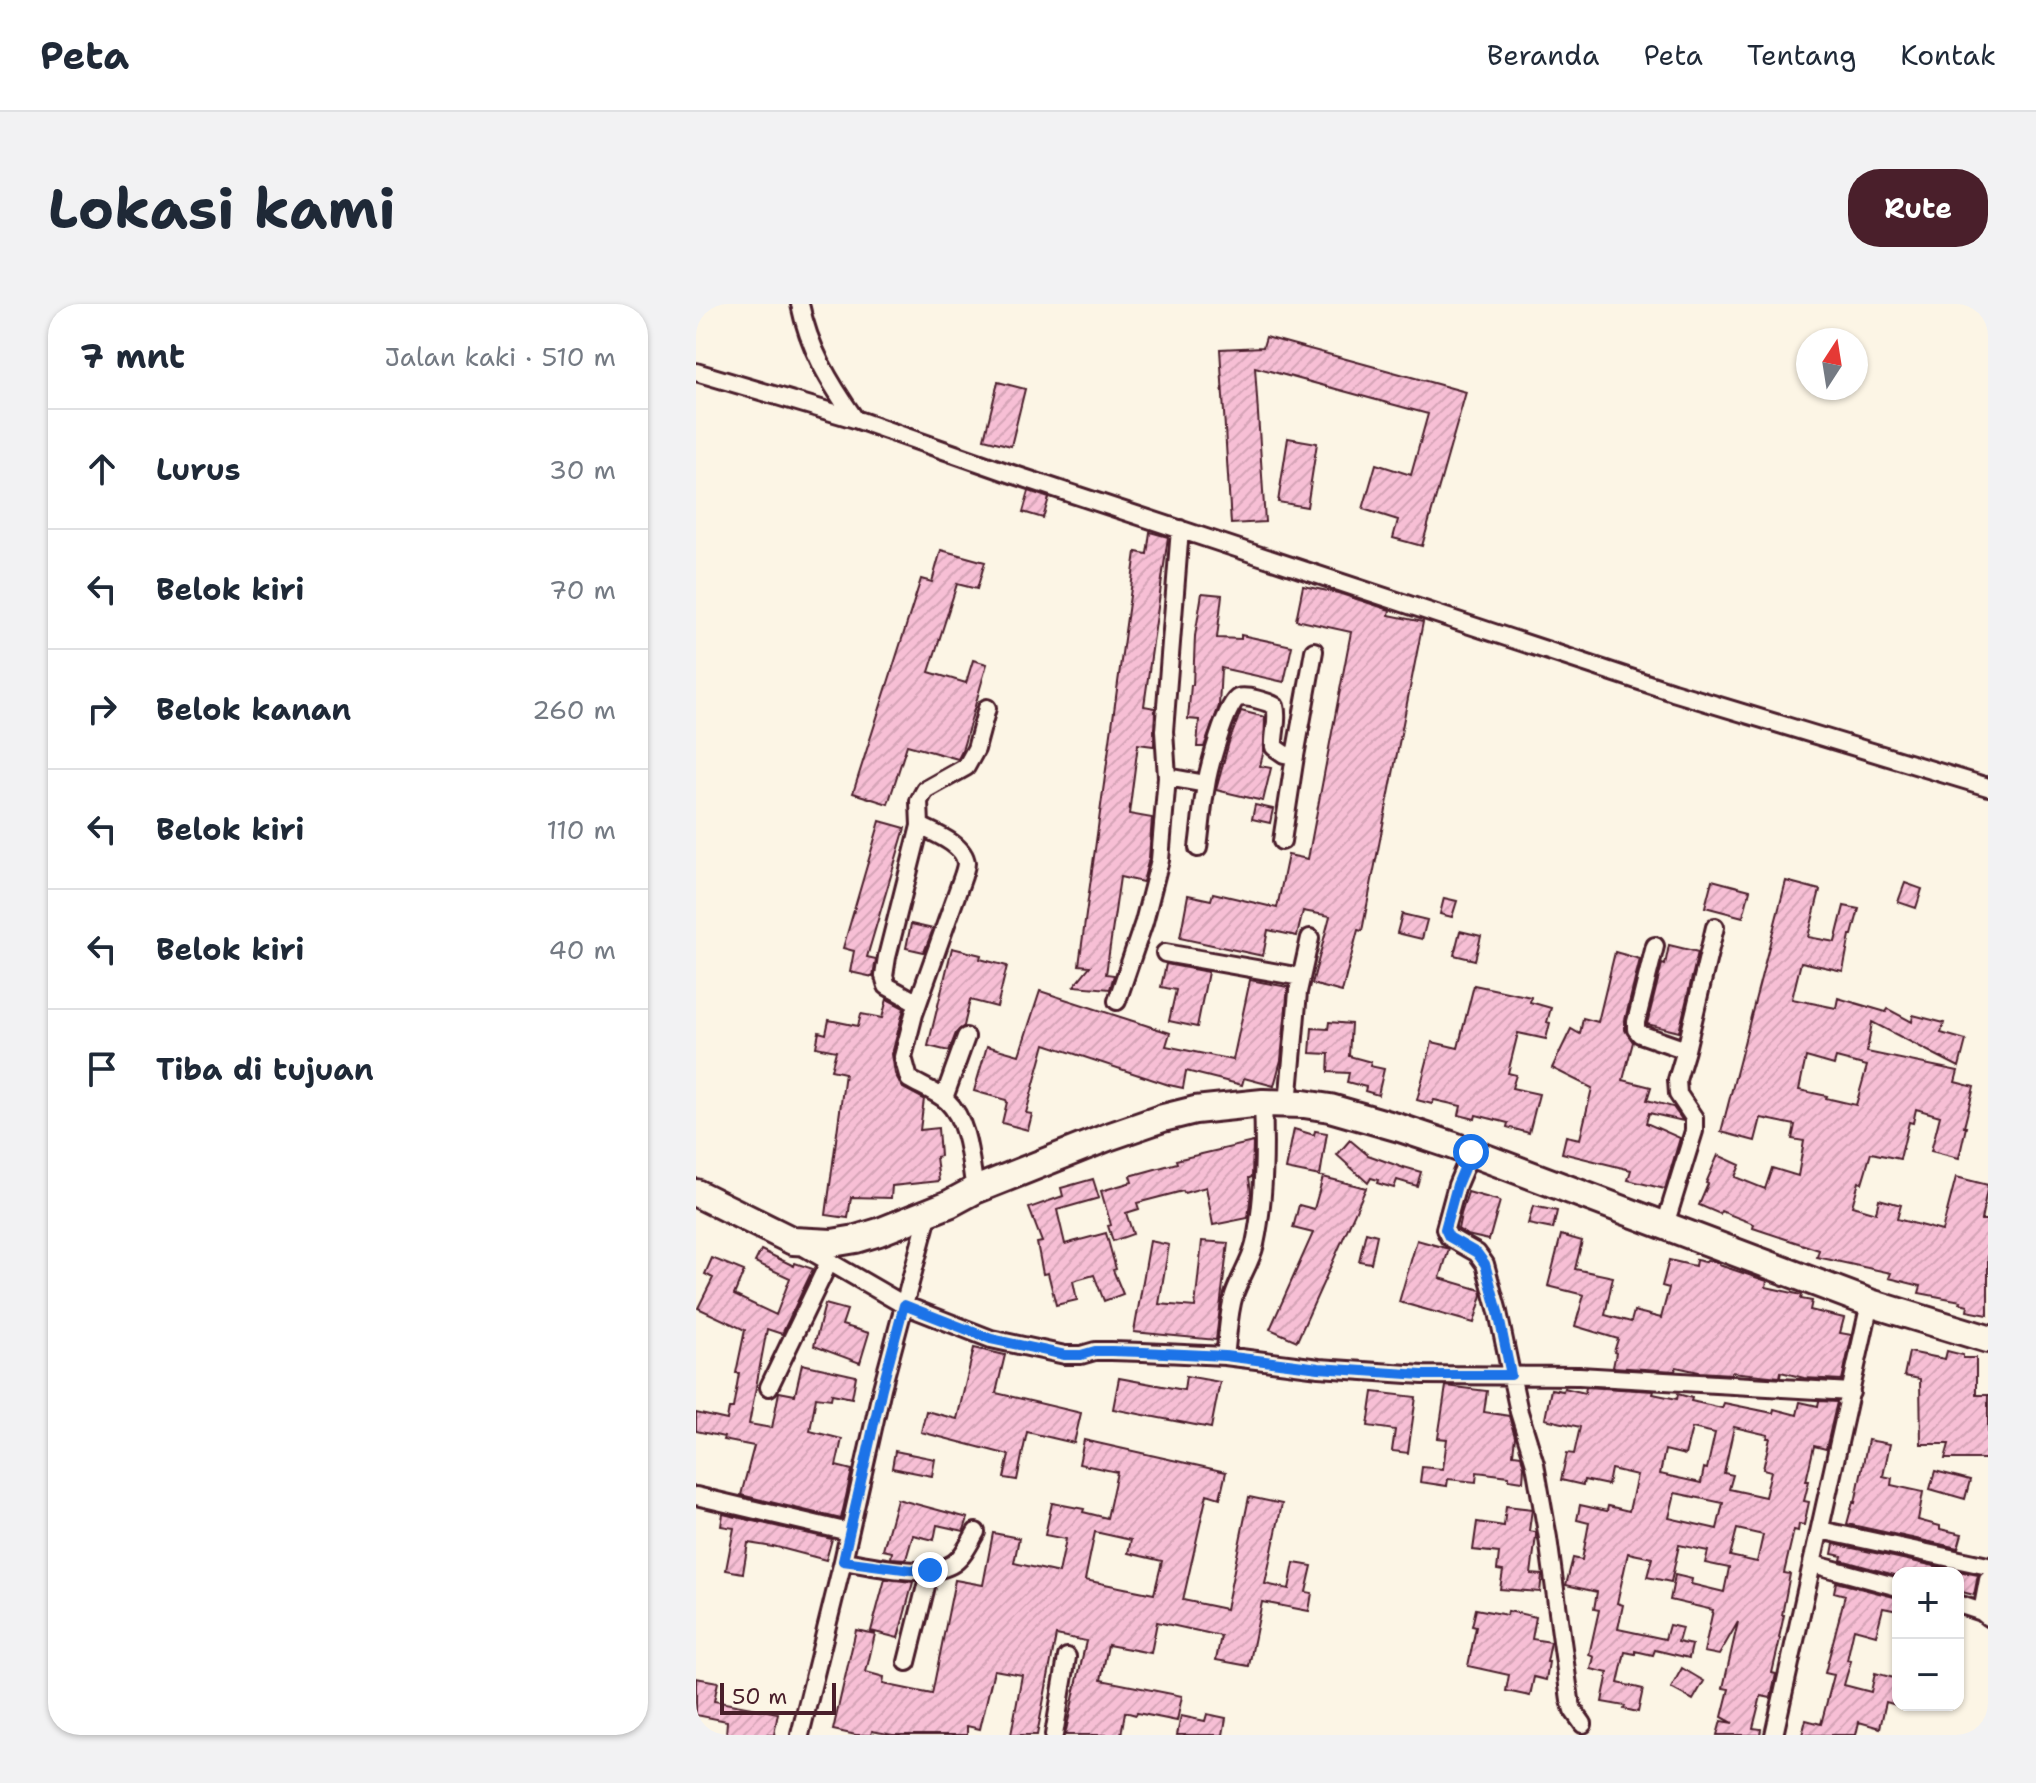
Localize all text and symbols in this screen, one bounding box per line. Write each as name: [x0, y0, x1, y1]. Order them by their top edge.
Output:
text: Peta: [40, 30, 129, 81]
text: Beranda: [1487, 36, 1599, 74]
text: Peta: [1643, 36, 1703, 74]
text: Tentang: [1747, 36, 1856, 74]
text: Kontak: [1900, 36, 1996, 74]
button: Rute: [1848, 169, 1988, 247]
text: Lokasi kami: [48, 171, 396, 246]
north arrow: [1796, 328, 1868, 400]
text: 7 mnt: [80, 333, 185, 379]
text: Jalan kaki · 510 m: [384, 339, 616, 374]
icon: ahead: [80, 447, 124, 491]
text: Lurus: [156, 449, 241, 490]
text: 30 m: [549, 452, 616, 487]
icon: left: [80, 567, 124, 611]
text: Belok kiri: [156, 569, 304, 610]
text: 70 m: [549, 572, 616, 607]
icon: right: [80, 687, 124, 731]
text: Belok kanan: [156, 689, 351, 730]
text: 260 m: [532, 692, 616, 727]
icon: left: [80, 807, 124, 851]
text: Belok kiri: [156, 809, 304, 850]
text: 110 m: [546, 812, 616, 847]
icon: left: [80, 927, 124, 971]
text: Belok kiri: [156, 929, 304, 970]
text: 40 m: [549, 932, 616, 967]
icon: arrive: [80, 1047, 124, 1091]
text: Tiba di tujuan: [156, 1049, 374, 1090]
route start: [1453, 1134, 1489, 1170]
route end: [912, 1552, 948, 1588]
map controls: [1892, 1567, 1964, 1711]
button: +: [1892, 1567, 1964, 1639]
button: −: [1892, 1639, 1964, 1711]
scale bar: [720, 1679, 836, 1715]
text: 50 m: [732, 1682, 787, 1711]

